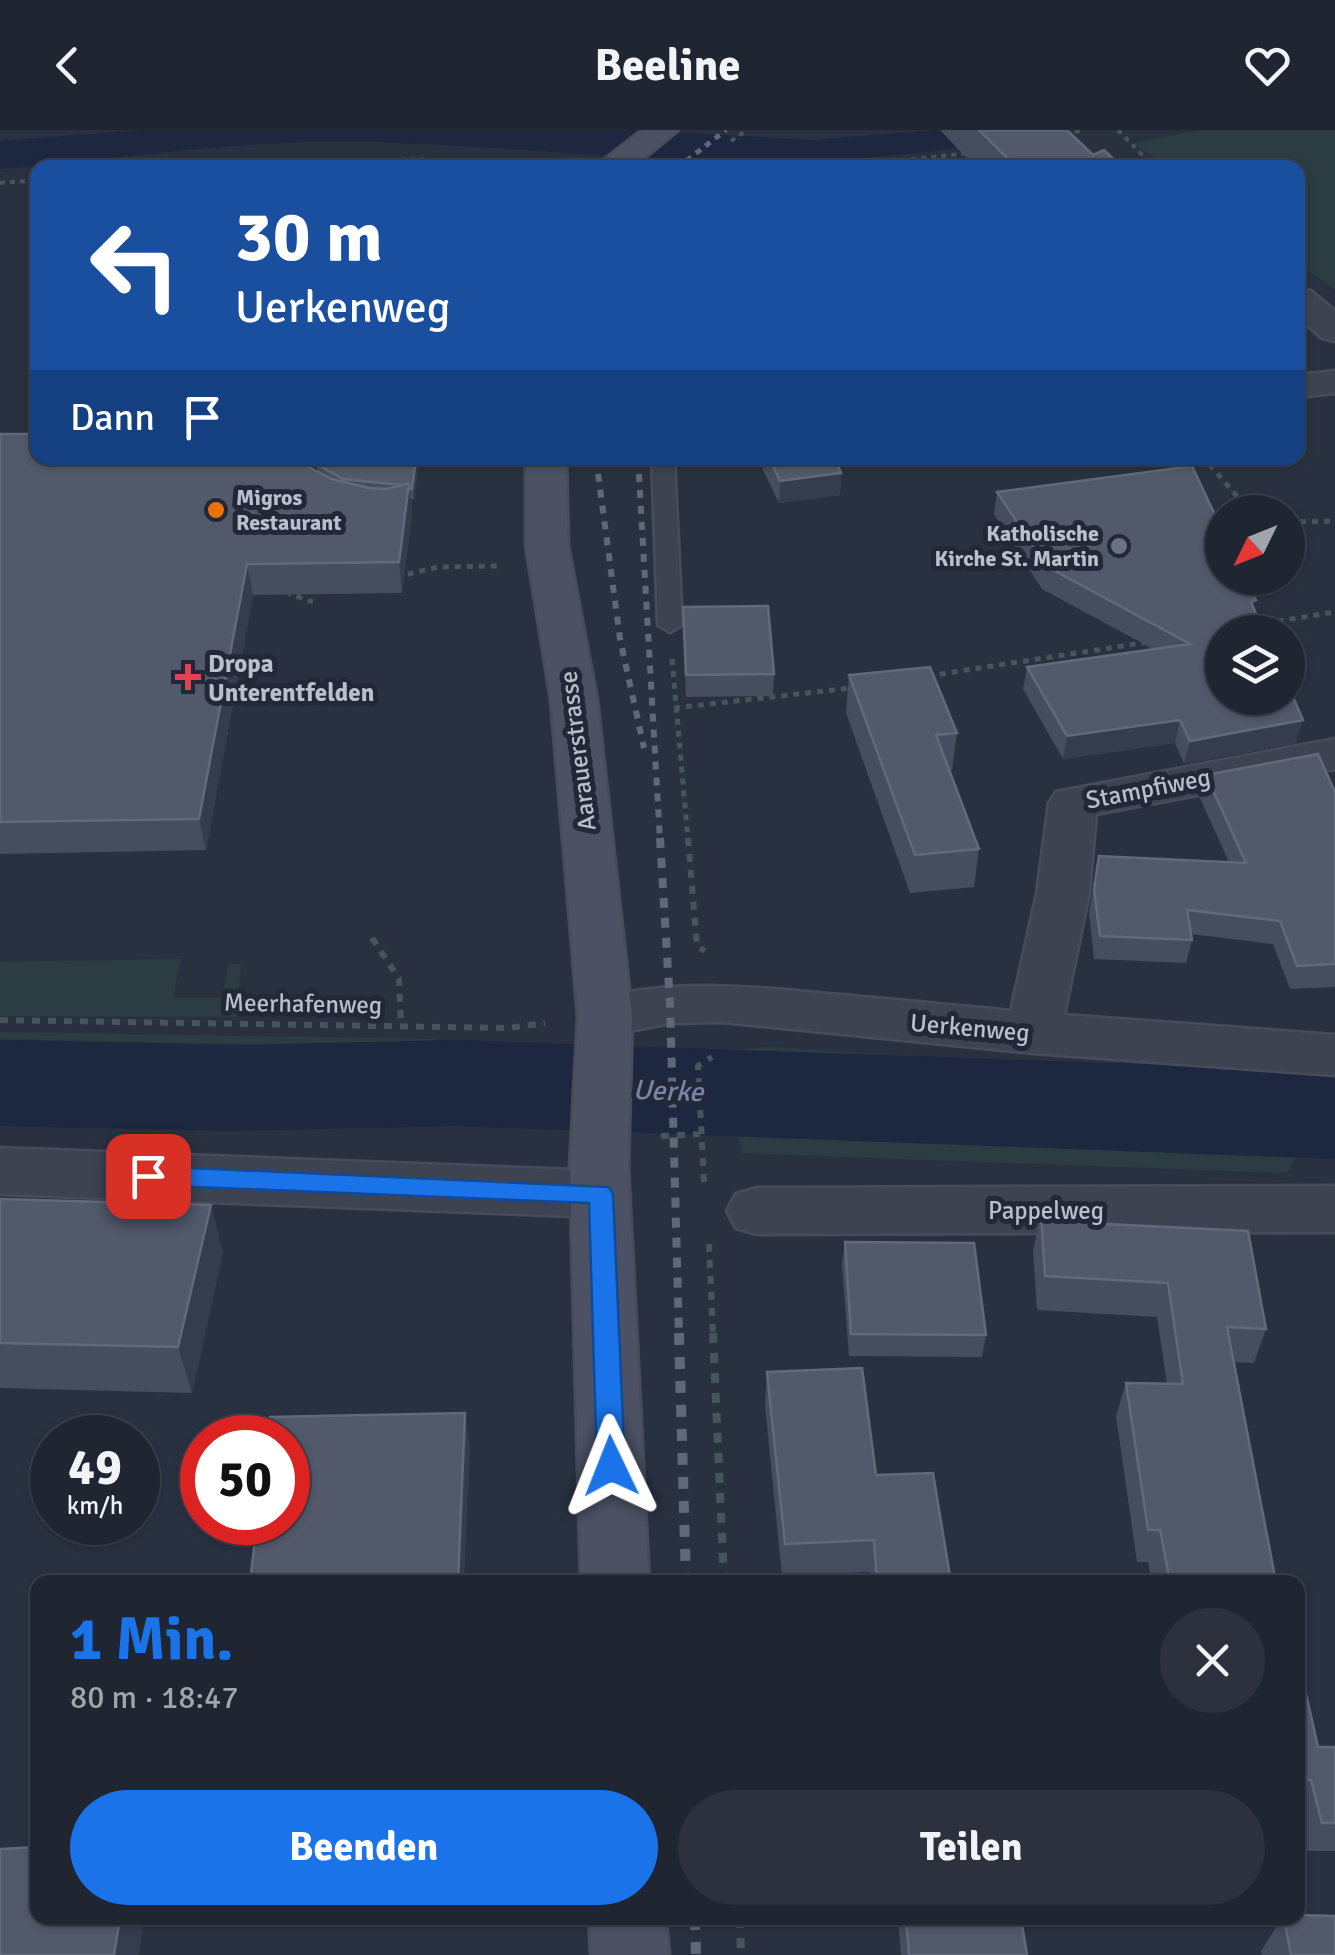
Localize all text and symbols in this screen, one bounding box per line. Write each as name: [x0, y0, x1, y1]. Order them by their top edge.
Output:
icon: back: [40, 38, 95, 93]
text: Beeline: [594, 38, 741, 93]
icon: heart: [1240, 38, 1295, 93]
text: 30 m: [235, 194, 383, 280]
icon: left: [70, 200, 200, 330]
text: Uerkenweg: [235, 280, 450, 335]
icon: arrive: [175, 390, 230, 445]
text: Dann: [70, 394, 155, 441]
place label: Migros Restaurant: [236, 484, 342, 536]
north arrow: [1205, 495, 1305, 595]
map controls: [1205, 495, 1305, 715]
marker: Migros Restaurant: [205, 499, 227, 521]
place label: Katholische Kirche St. Martin: [935, 520, 1099, 572]
marker: Katholische Kirche St. Martin: [1108, 535, 1130, 557]
button: layers: [1205, 615, 1305, 715]
place label: Dropa Unterentfelden: [208, 648, 374, 708]
marker: Dropa Unterentfelden: [177, 666, 199, 688]
street label: Aarauerstrasse: [552, 669, 603, 833]
street label: Stampfiweg: [1083, 761, 1213, 816]
street label: Meerhafenweg: [224, 987, 382, 1020]
street label: Uerkenweg: [909, 1007, 1031, 1048]
water label: Uerke: [632, 1073, 706, 1109]
pin: [106, 1134, 191, 1219]
icon: arrive: [121, 1149, 176, 1204]
street label: Pappelweg: [988, 1195, 1104, 1226]
position arrow: [559, 1414, 663, 1518]
speed limit sign: 50: [180, 1415, 310, 1545]
text: 49: [68, 1437, 122, 1499]
text: km/h: [67, 1490, 123, 1521]
text: 1 Min.: [70, 1603, 234, 1677]
button: close: [1160, 1608, 1265, 1713]
text: 80 m · 18:47: [70, 1678, 239, 1717]
button: Beenden: [70, 1790, 658, 1905]
button: Teilen: [678, 1790, 1265, 1905]

